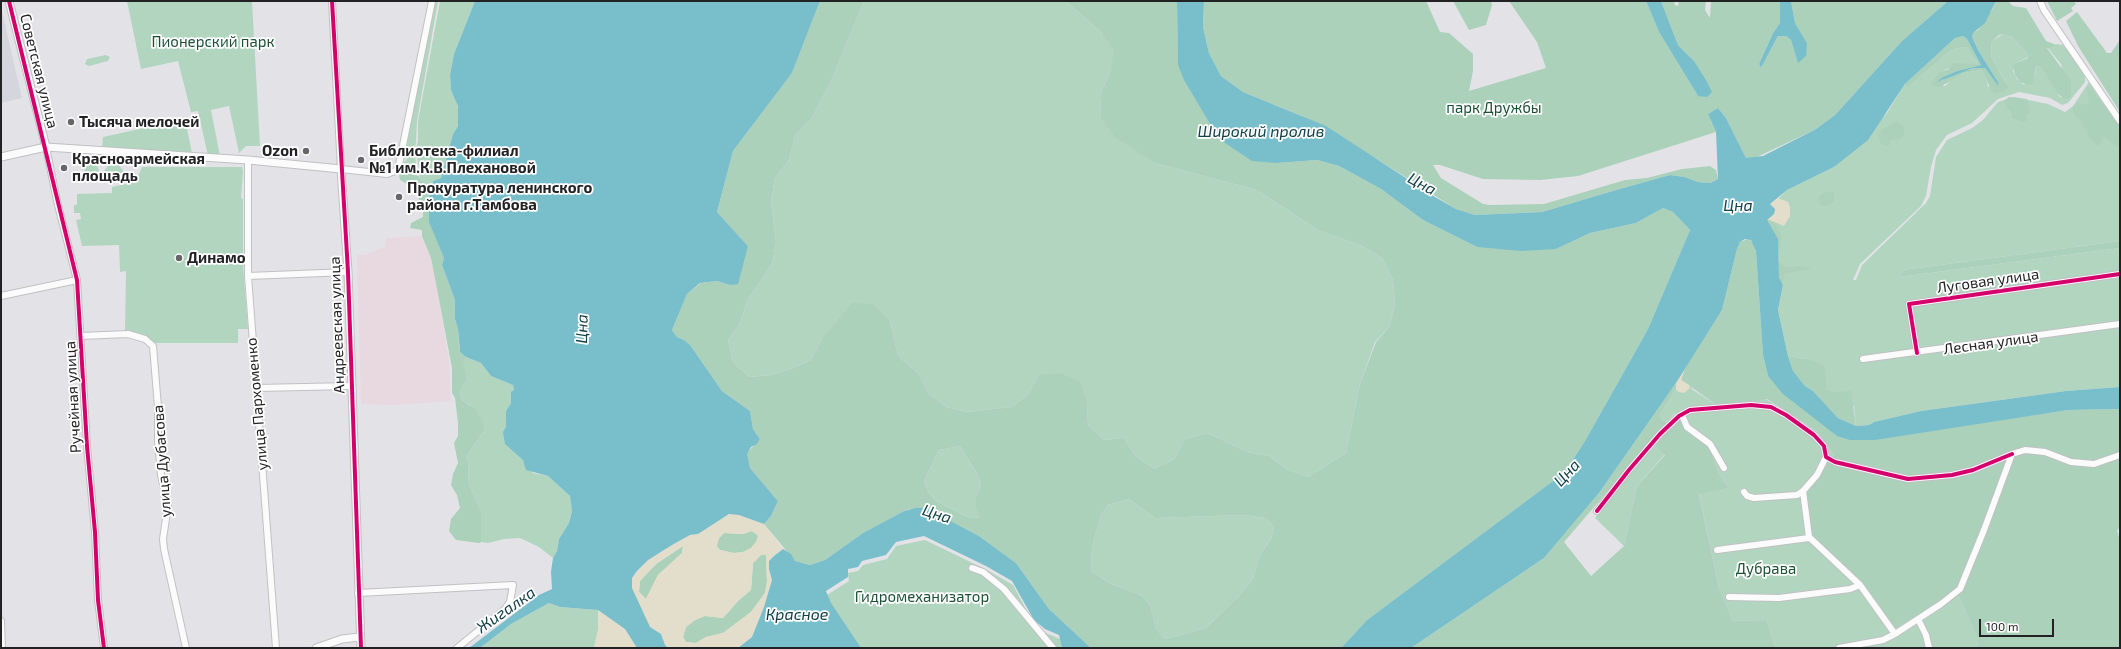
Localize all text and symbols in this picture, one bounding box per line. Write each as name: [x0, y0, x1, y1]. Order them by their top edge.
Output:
street label: Советская улица: [16, 12, 62, 130]
park label: Пионерский парк: [151, 33, 275, 51]
park label: парк Дружбы: [1446, 99, 1542, 117]
place label: Тысяча мелочей: [79, 113, 199, 131]
marker: Тысяча мелочей: [66, 117, 76, 127]
water label: Широкий пролив: [1198, 122, 1324, 142]
place label: Ozon: [262, 142, 298, 160]
place label: Библиотека-филиал №1 им.К.В.Плехановой: [369, 142, 536, 177]
marker: Ozon: [301, 146, 311, 156]
place label: Красноармейская площадь: [72, 150, 205, 185]
marker: Библиотека-филиал №1 им.К.В.Плехановой: [356, 155, 366, 165]
marker: Красноармейская площадь: [59, 163, 69, 173]
water label: Цна: [1404, 168, 1440, 200]
place label: Прокуратура ленинского района г.Тамбова: [407, 179, 592, 214]
marker: Прокуратура ленинского района г.Тамбова: [394, 192, 404, 202]
water label: Цна: [1723, 196, 1753, 216]
place label: Динамо: [187, 249, 246, 267]
marker: Динамо: [174, 253, 184, 263]
street label: Андреевская улица: [326, 256, 348, 394]
street label: Луговая улица: [1936, 265, 2040, 297]
water label: Цна: [572, 314, 592, 344]
street label: Лесная улица: [1942, 327, 2040, 359]
street label: улица Пархоменко: [242, 337, 272, 471]
street label: Ручейная улица: [61, 341, 85, 453]
street label: улица Дубасова: [149, 404, 175, 518]
water label: Цна: [1550, 456, 1584, 490]
water label: Цна: [920, 500, 954, 528]
park label: Дубрава: [1736, 560, 1796, 578]
water label: Жигалка: [473, 583, 539, 637]
park label: Гидромеханизатор: [855, 588, 989, 606]
water label: Красное: [766, 605, 828, 625]
scale bar: [1981, 611, 2056, 637]
text: 100 m: [1986, 619, 2018, 633]

